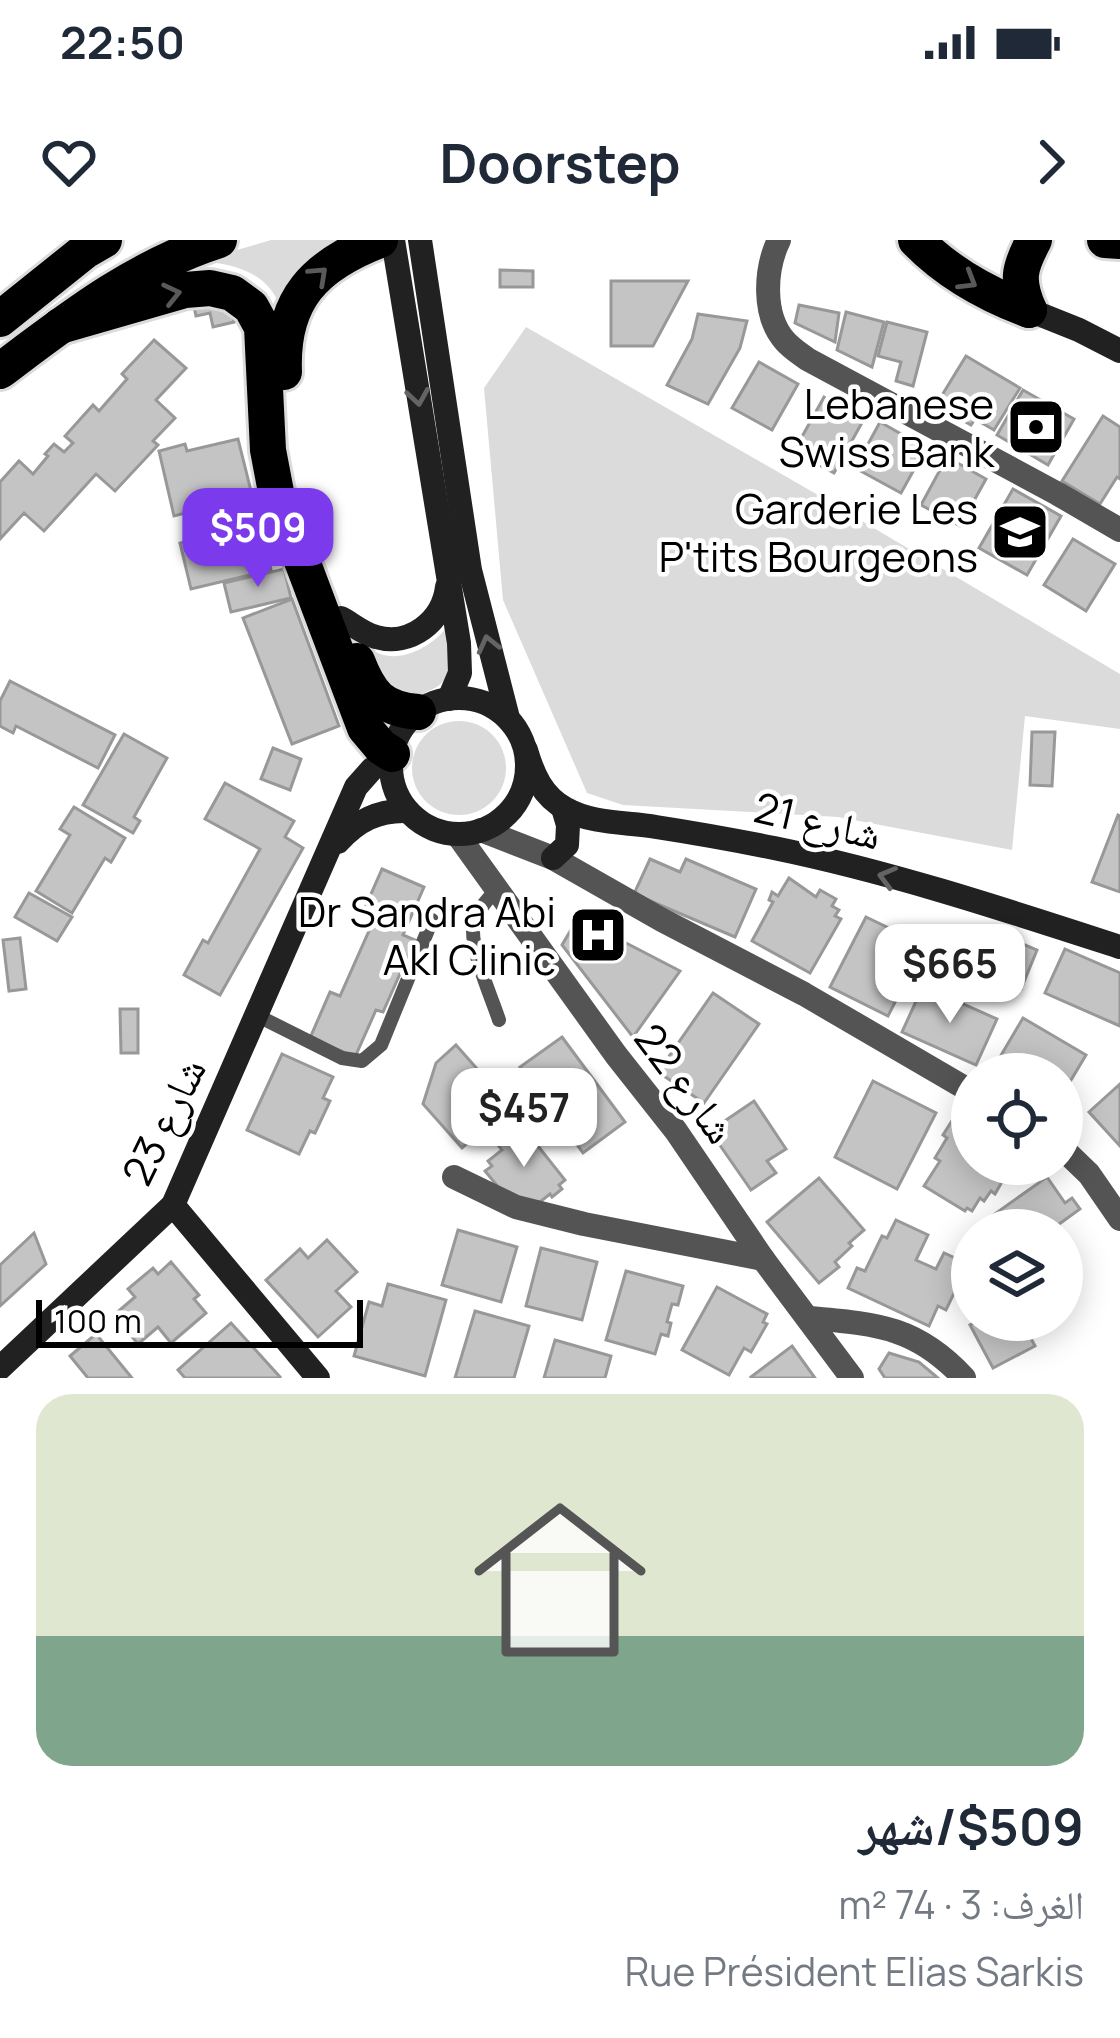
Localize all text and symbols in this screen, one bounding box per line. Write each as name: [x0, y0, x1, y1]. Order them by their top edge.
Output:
text: 22:50: [60, 11, 185, 73]
text: Doorstep: [439, 125, 681, 199]
icon: heart: [36, 129, 102, 195]
icon: forward: [1018, 129, 1084, 195]
one-way arrow: [955, 267, 977, 289]
one-way arrow: [305, 268, 327, 290]
one-way arrow: [161, 283, 182, 308]
place label: Lebanese Swiss Bank: [779, 374, 995, 480]
one-way arrow: [404, 387, 430, 407]
bank icon: Lebanese Swiss Bank: [1005, 396, 1067, 458]
place label: Garderie Les P'tits Bourgeons: [659, 479, 978, 585]
pin: $509: [187, 488, 329, 590]
text: $509: [209, 500, 307, 554]
school or university icon: Garderie Les P'tits Bourgeons: [989, 501, 1051, 563]
one-way arrow: [477, 635, 502, 655]
street label: شارع 21: [749, 777, 887, 863]
one-way arrow: [878, 866, 898, 891]
place label: Dr Sandra Abi Akl Clinic: [298, 882, 556, 988]
hospital icon: Dr Sandra Abi Akl Clinic: [567, 904, 629, 966]
pin: $665: [879, 924, 1021, 1026]
text: $665: [902, 936, 998, 990]
street label: شارع 22: [622, 1011, 750, 1155]
street label: شارع 23: [107, 1047, 219, 1195]
map controls: [951, 1053, 1083, 1341]
button: locate: [951, 1053, 1083, 1185]
pin: $457: [453, 1068, 595, 1170]
text: $457: [478, 1080, 570, 1134]
button: layers: [951, 1209, 1083, 1341]
scale bar: [36, 1294, 363, 1347]
text: 100 m: [54, 1298, 142, 1343]
icon: home: [452, 1472, 668, 1688]
text: $509/شهر: [859, 1791, 1084, 1860]
text: الغرف: 3 · 74 m²: [838, 1877, 1084, 1931]
text: Rue Président Elias Sarkis: [625, 1944, 1084, 1998]

